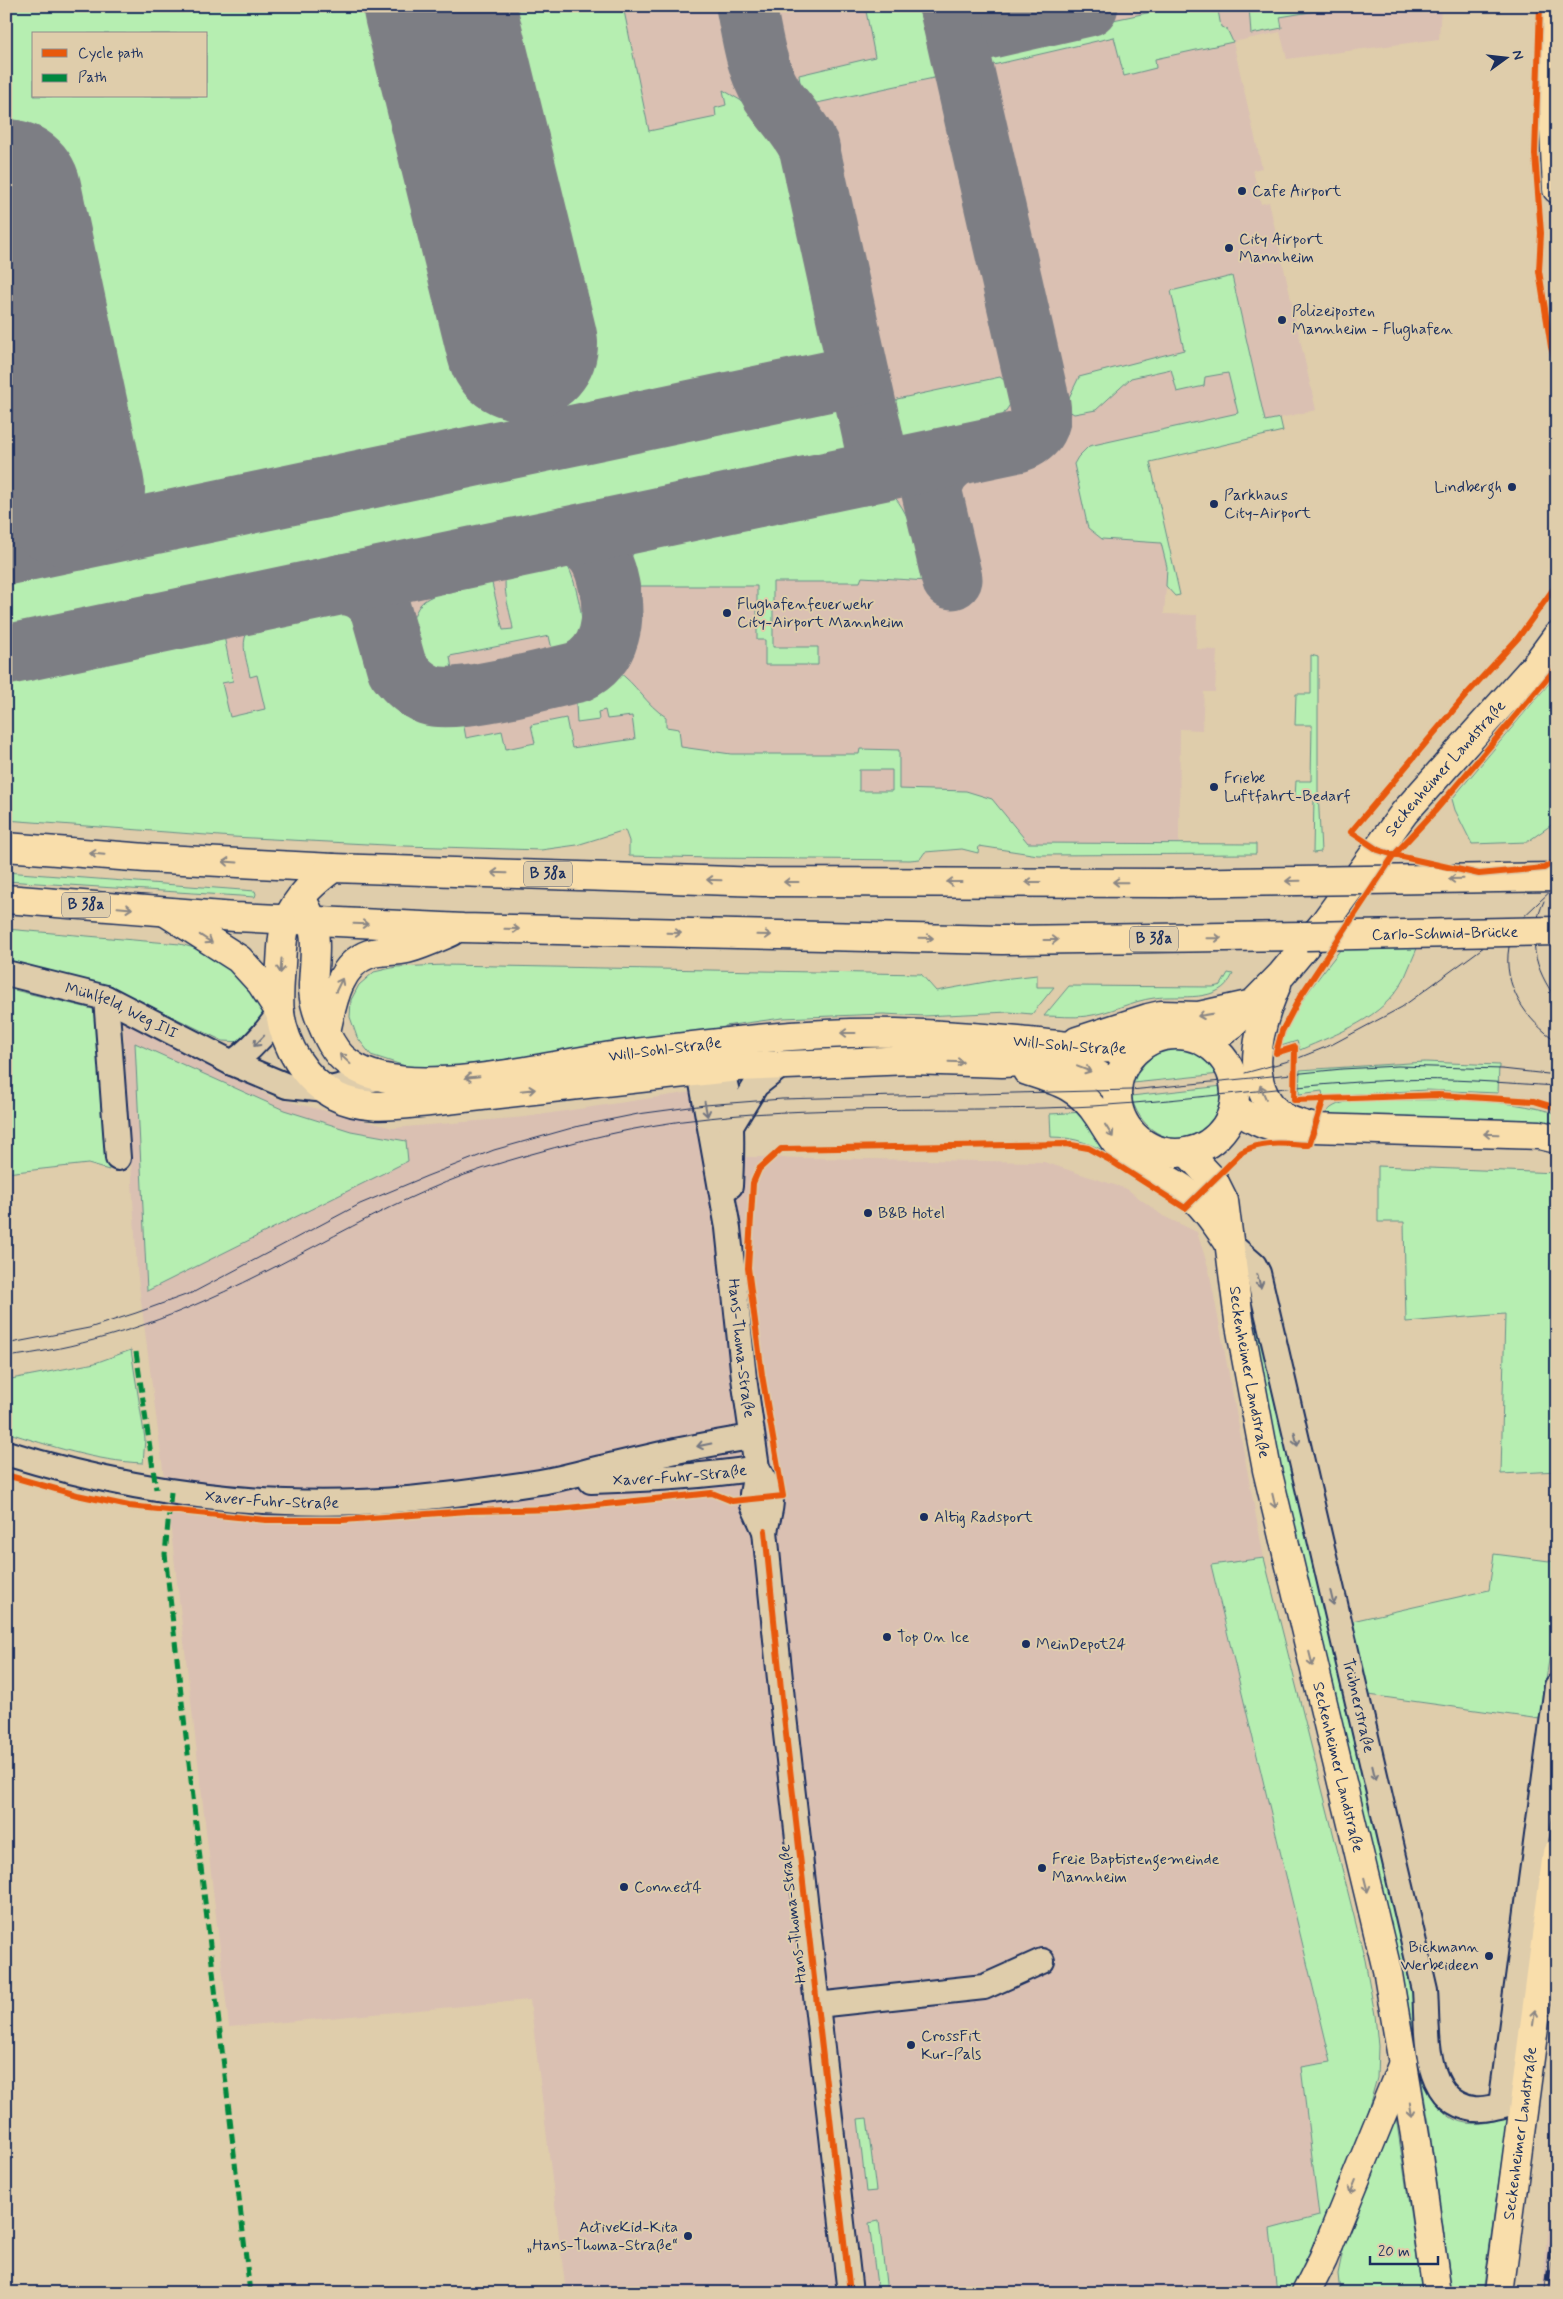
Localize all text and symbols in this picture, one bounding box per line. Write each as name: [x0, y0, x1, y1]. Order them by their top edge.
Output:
legend: [32, 32, 208, 98]
north arrow: [1480, 32, 1530, 82]
text: Cycle path: [78, 44, 143, 64]
text: N: [1508, 48, 1527, 62]
text: Path: [78, 68, 107, 88]
place label: Cafe Airport: [1252, 181, 1342, 202]
marker: Cafe Airport: [1236, 185, 1248, 197]
place label: City Airport Mannheim: [1239, 229, 1324, 268]
marker: City Airport Mannheim: [1223, 242, 1235, 254]
place label: Polizeiposten Mannheim - Flughafen: [1292, 301, 1454, 341]
marker: Polizeiposten Mannheim - Flughafen: [1276, 314, 1288, 326]
place label: Lindbergh: [1434, 477, 1502, 499]
marker: Lindbergh: [1506, 481, 1518, 493]
place label: Parkhaus City-Airport: [1224, 485, 1311, 524]
marker: Parkhaus City-Airport: [1208, 498, 1220, 510]
place label: Flughafenfeuerwehr City-Airport Mannheim: [737, 594, 904, 633]
marker: Flughafenfeuerwehr City-Airport Mannheim: [721, 607, 733, 619]
street label: Seckenheimer Landstraße: [1380, 695, 1510, 841]
place label: Friebe Luftfahrt-Bedarf: [1224, 768, 1351, 807]
marker: Friebe Luftfahrt-Bedarf: [1208, 781, 1220, 793]
one-way arrow: [89, 849, 105, 859]
one-way arrow: [222, 858, 238, 867]
road number: B 38a: [524, 862, 572, 886]
one-way arrow: [491, 868, 508, 878]
one-way arrow: [1448, 874, 1464, 884]
one-way arrow: [706, 875, 722, 885]
one-way arrow: [1285, 876, 1302, 886]
one-way arrow: [783, 877, 800, 887]
one-way arrow: [946, 877, 962, 887]
one-way arrow: [1025, 877, 1041, 886]
one-way arrow: [1112, 877, 1128, 887]
road number: B 38a: [62, 892, 110, 918]
one-way arrow: [116, 904, 132, 913]
one-way arrow: [353, 919, 369, 928]
street label: Carlo-Schmid-Brücke: [1371, 921, 1519, 945]
one-way arrow: [503, 924, 519, 934]
road number: B 38a: [1130, 926, 1178, 952]
one-way arrow: [666, 928, 682, 938]
one-way arrow: [756, 930, 772, 940]
one-way arrow: [199, 933, 213, 944]
one-way arrow: [1205, 933, 1221, 942]
one-way arrow: [918, 934, 934, 943]
one-way arrow: [1043, 935, 1059, 944]
one-way arrow: [276, 958, 285, 974]
street label: Mühlfeld, Weg III: [63, 978, 182, 1044]
one-way arrow: [334, 978, 344, 993]
one-way arrow: [1198, 1010, 1214, 1020]
one-way arrow: [840, 1028, 856, 1038]
street label: Will-Sohl-Straße: [1012, 1030, 1127, 1059]
street label: Will-Sohl-Straße: [607, 1032, 723, 1067]
one-way arrow: [253, 1034, 265, 1047]
one-way arrow: [339, 1053, 351, 1065]
one-way arrow: [948, 1057, 964, 1066]
one-way arrow: [1076, 1064, 1091, 1074]
one-way arrow: [465, 1073, 481, 1082]
one-way arrow: [520, 1085, 536, 1095]
one-way arrow: [1258, 1085, 1267, 1100]
one-way arrow: [702, 1100, 711, 1116]
one-way arrow: [1104, 1124, 1114, 1138]
one-way arrow: [1484, 1129, 1500, 1139]
place label: B&B Hotel: [878, 1203, 945, 1224]
marker: B&B Hotel: [862, 1207, 874, 1219]
one-way arrow: [1255, 1273, 1264, 1289]
street label: Hans-Thoma-Straße: [723, 1277, 760, 1419]
street label: Seckenheimer Landstraße: [1224, 1285, 1275, 1460]
one-way arrow: [1292, 1431, 1301, 1447]
one-way arrow: [696, 1440, 712, 1450]
street label: Xaver-Fuhr-Straße: [612, 1459, 748, 1491]
street label: Xaver-Fuhr-Straße: [204, 1485, 339, 1513]
one-way arrow: [1270, 1492, 1279, 1508]
place label: Altig Radsport: [934, 1507, 1034, 1528]
marker: Altig Radsport: [918, 1511, 930, 1523]
one-way arrow: [1328, 1589, 1337, 1605]
place label: Top On Ice: [897, 1627, 969, 1648]
marker: Top On Ice: [881, 1631, 893, 1643]
place label: MeinDepot24: [1036, 1634, 1126, 1655]
marker: MeinDepot24: [1020, 1638, 1032, 1650]
one-way arrow: [1307, 1651, 1316, 1667]
street label: Trübnerstraße: [1338, 1656, 1380, 1755]
street label: Seckenheimer Landstraße: [1308, 1680, 1369, 1854]
one-way arrow: [1370, 1764, 1379, 1780]
street label: Hans-Thoma-Straße: [774, 1843, 812, 1985]
place label: Freie Baptistengemeinde Mannheim: [1052, 1849, 1220, 1888]
marker: Freie Baptistengemeinde Mannheim: [1036, 1862, 1048, 1874]
one-way arrow: [1362, 1876, 1371, 1892]
place label: Connect4: [634, 1877, 702, 1898]
marker: Connect4: [618, 1881, 630, 1893]
place label: Bickmann Werbeideen: [1400, 1937, 1479, 1976]
marker: Bickmann Werbeideen: [1483, 1950, 1495, 1962]
one-way arrow: [1530, 2010, 1540, 2026]
place label: CrossFit Kur-Pals: [921, 2026, 982, 2065]
marker: CrossFit Kur-Pals: [905, 2039, 917, 2051]
street label: Seckenheimer Landstraße: [1498, 2045, 1542, 2221]
one-way arrow: [1407, 2101, 1417, 2117]
one-way arrow: [1347, 2179, 1357, 2194]
place label: ActiveKid-Kita „Hans-Thoma-Straße“: [526, 2217, 678, 2256]
marker: ActiveKid-Kita „Hans-Thoma-Straße“: [682, 2230, 694, 2242]
scale bar: [1370, 2234, 1438, 2266]
text: 20 m: [1378, 2242, 1410, 2262]

